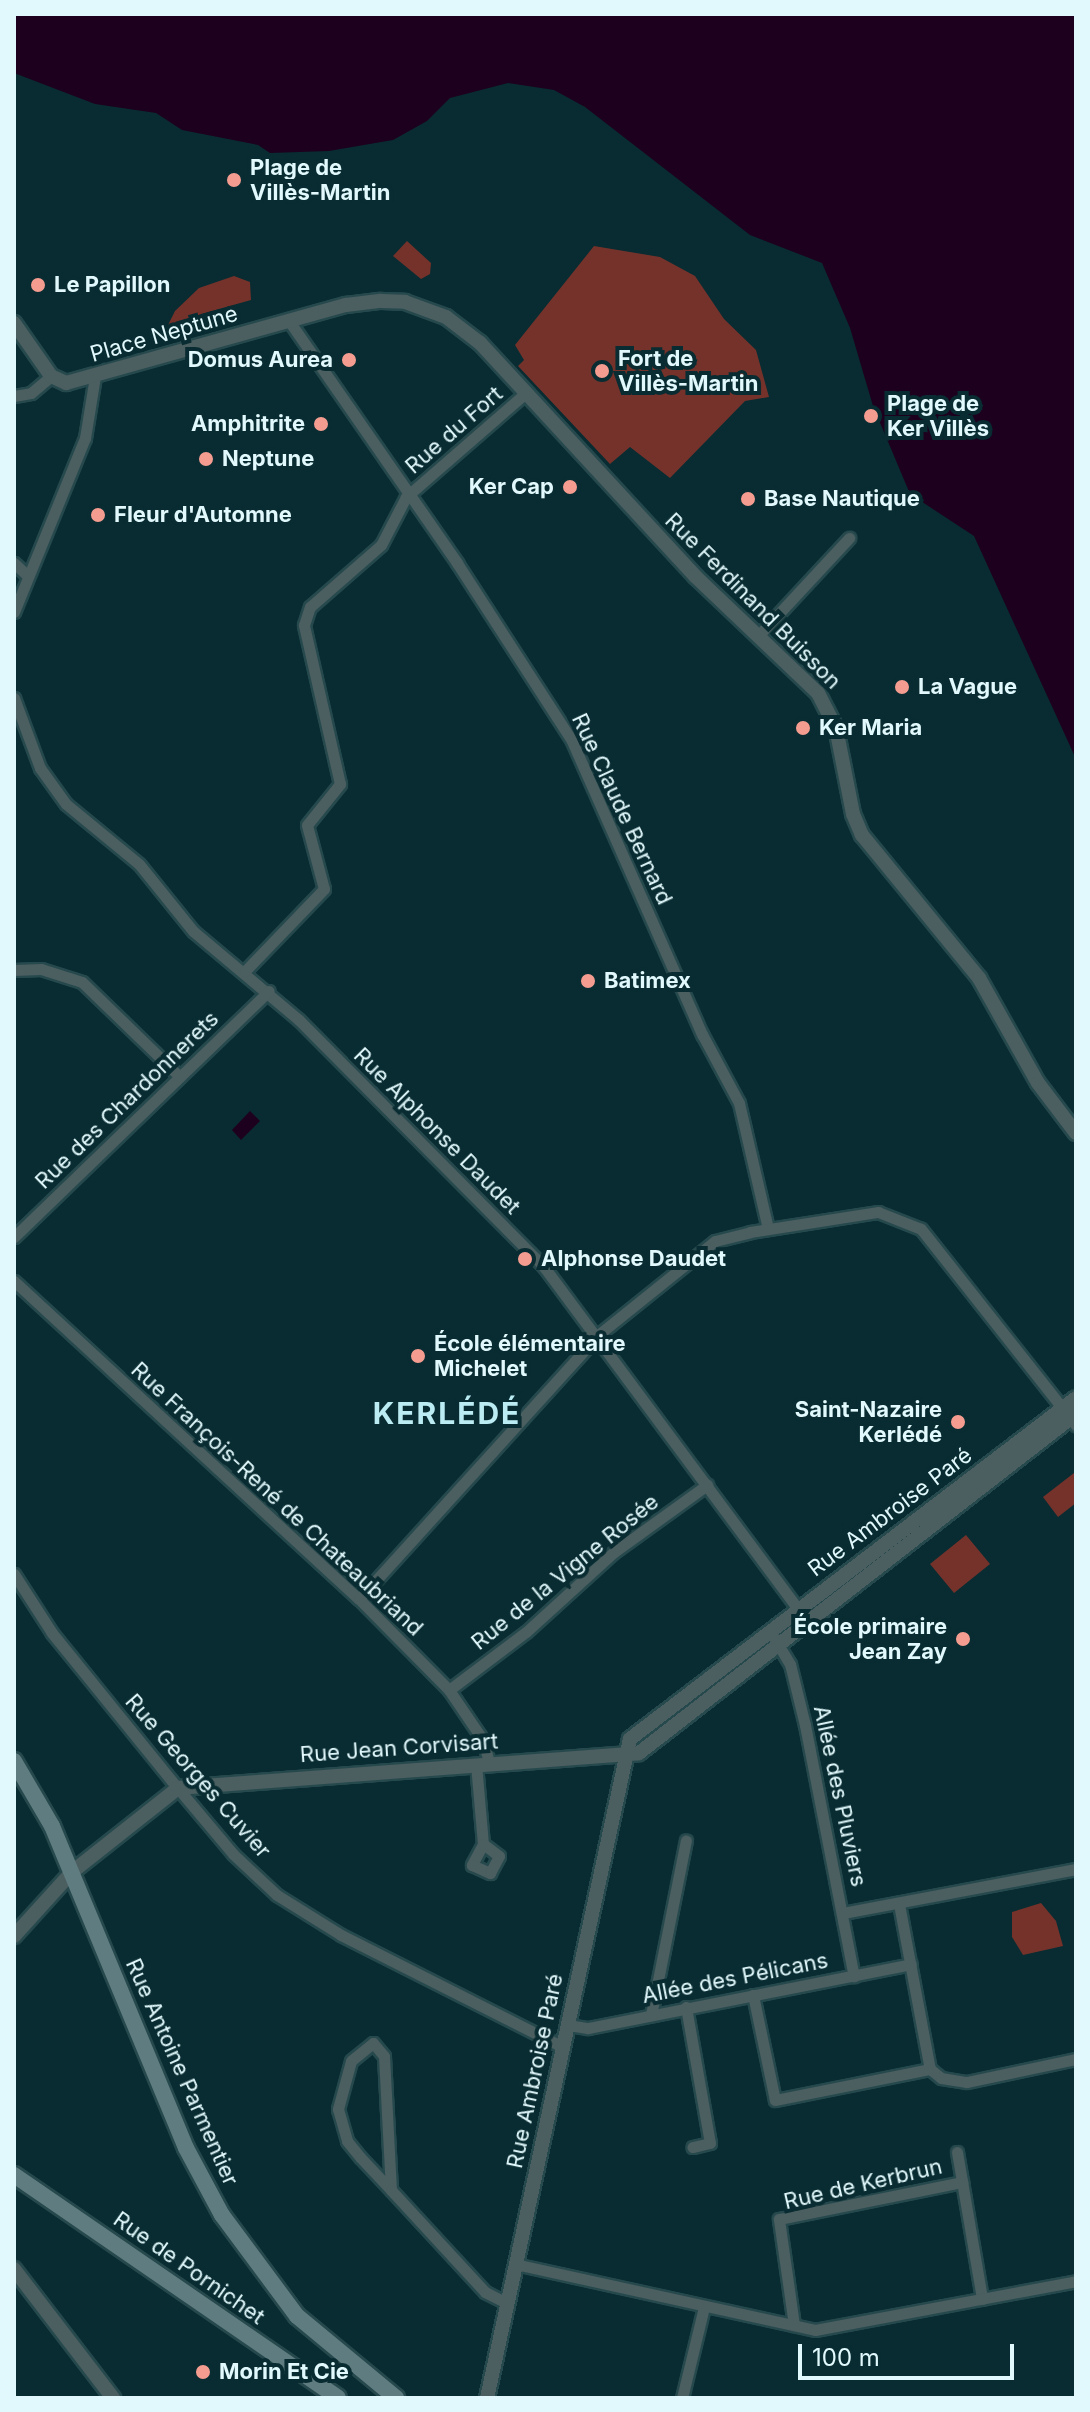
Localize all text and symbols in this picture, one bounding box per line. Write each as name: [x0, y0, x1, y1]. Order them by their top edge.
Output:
place label: Plage de Villès-Martin: [250, 154, 390, 206]
marker: Plage de Villès-Martin: [225, 171, 243, 189]
place label: Le Papillon: [54, 272, 170, 298]
marker: Le Papillon: [29, 276, 47, 294]
street label: Place Neptune: [87, 300, 241, 368]
place label: Fort de Villès-Martin: [618, 345, 758, 396]
place label: Domus Aurea: [188, 347, 333, 373]
marker: Domus Aurea: [340, 351, 358, 369]
marker: Fort de Villès-Martin: [593, 362, 611, 380]
street label: Rue du Fort: [400, 381, 508, 479]
place label: Plage de Ker Villès: [887, 390, 989, 442]
marker: Plage de Ker Villès: [862, 407, 880, 425]
place label: Amphitrite: [191, 411, 305, 437]
marker: Amphitrite: [312, 415, 330, 433]
place label: Neptune: [222, 446, 314, 472]
marker: Neptune: [197, 450, 215, 468]
place label: Ker Cap: [469, 474, 554, 500]
marker: Ker Cap: [561, 478, 579, 496]
place label: Base Nautique: [764, 486, 920, 512]
marker: Base Nautique: [739, 490, 757, 508]
place label: Fleur d'Automne: [114, 502, 292, 528]
marker: Fleur d'Automne: [89, 506, 107, 524]
street label: Rue Ferdinand Buisson: [660, 508, 846, 694]
place label: La Vague: [918, 674, 1017, 700]
marker: La Vague: [893, 678, 911, 696]
street label: Rue Claude Bernard: [566, 709, 678, 909]
place label: Ker Maria: [819, 715, 922, 741]
marker: Ker Maria: [794, 719, 812, 737]
place label: Batimex: [604, 968, 691, 994]
marker: Batimex: [579, 972, 597, 990]
street label: Rue des Chardonnerets: [30, 1006, 224, 1194]
street label: Rue Alphonse Daudet: [348, 1042, 526, 1220]
place label: Alphonse Daudet: [541, 1246, 726, 1272]
marker: Alphonse Daudet: [516, 1250, 534, 1268]
place label: École élémentaire Michelet: [434, 1330, 626, 1382]
marker: École élémentaire Michelet: [409, 1347, 427, 1365]
street label: Rue François-René de Chateaubriand: [126, 1357, 428, 1641]
district label: KERLÉDÉ: [373, 1395, 521, 1431]
place label: Saint-Nazaire Kerlédé: [795, 1396, 942, 1448]
marker: Saint-Nazaire Kerlédé: [949, 1413, 967, 1431]
street label: Rue Ambroise Paré: [803, 1442, 977, 1582]
street label: Rue de la Vigne Rosée: [466, 1488, 664, 1656]
place label: École primaire Jean Zay: [794, 1613, 947, 1664]
marker: École primaire Jean Zay: [954, 1630, 972, 1648]
street label: Rue Georges Cuvier: [120, 1689, 276, 1863]
street label: Allée des Pluviers: [808, 1703, 872, 1889]
street label: Rue Jean Corvisart: [299, 1728, 499, 1768]
street label: Allée des Pélicans: [640, 1947, 830, 2009]
street label: Rue Antoine Parmentier: [120, 1954, 244, 2190]
street label: Rue Ambroise Paré: [501, 1971, 569, 2171]
street label: Rue de Kerbrun: [781, 2153, 945, 2215]
street label: Rue de Pornichet: [108, 2206, 270, 2330]
scale bar: [802, 2328, 1018, 2378]
text: 100 m: [812, 2343, 880, 2372]
place label: Morin Et Cie: [219, 2359, 349, 2385]
marker: Morin Et Cie: [194, 2363, 212, 2381]

